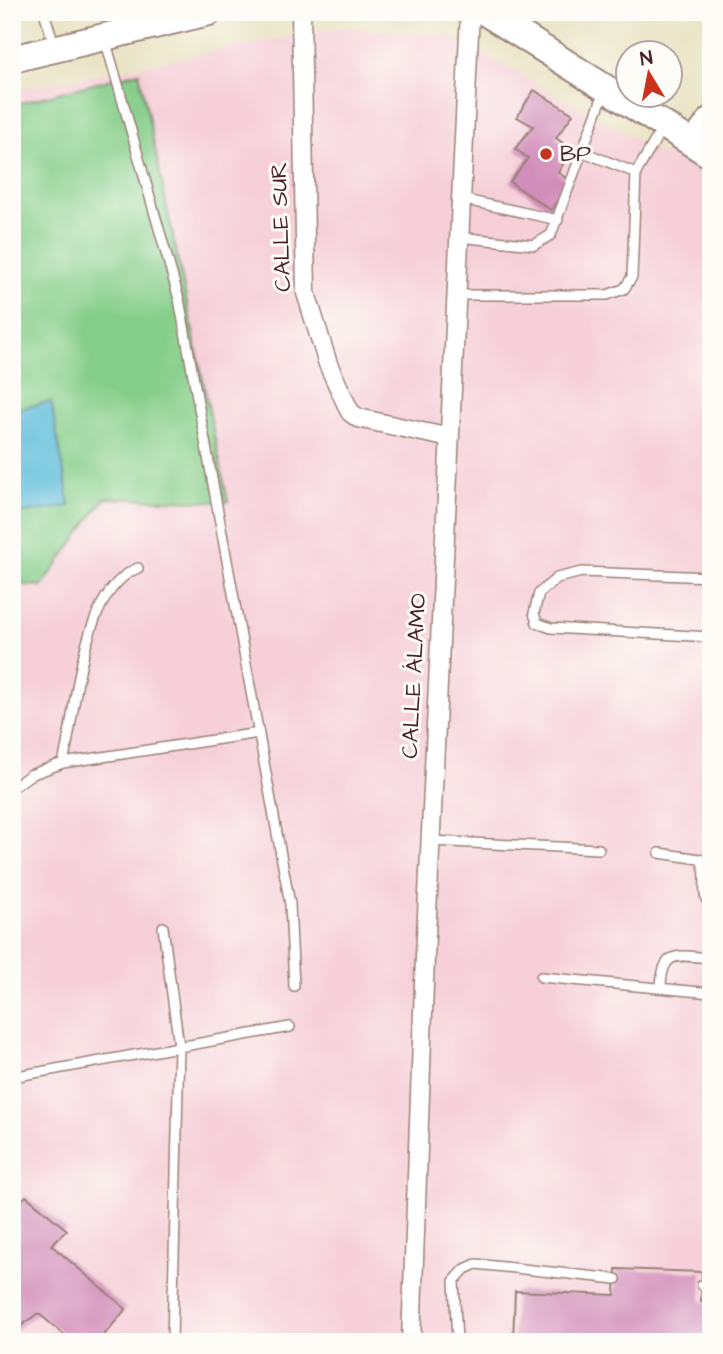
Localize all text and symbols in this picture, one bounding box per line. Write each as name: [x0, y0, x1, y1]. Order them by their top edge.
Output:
north arrow: [614, 38, 684, 108]
text: N: [638, 44, 655, 73]
place label: BP: [560, 138, 591, 170]
marker: BP: [538, 146, 554, 162]
street label: CALLE SUR: [263, 162, 299, 292]
street label: CALLE ÁLAMO: [394, 593, 434, 759]

